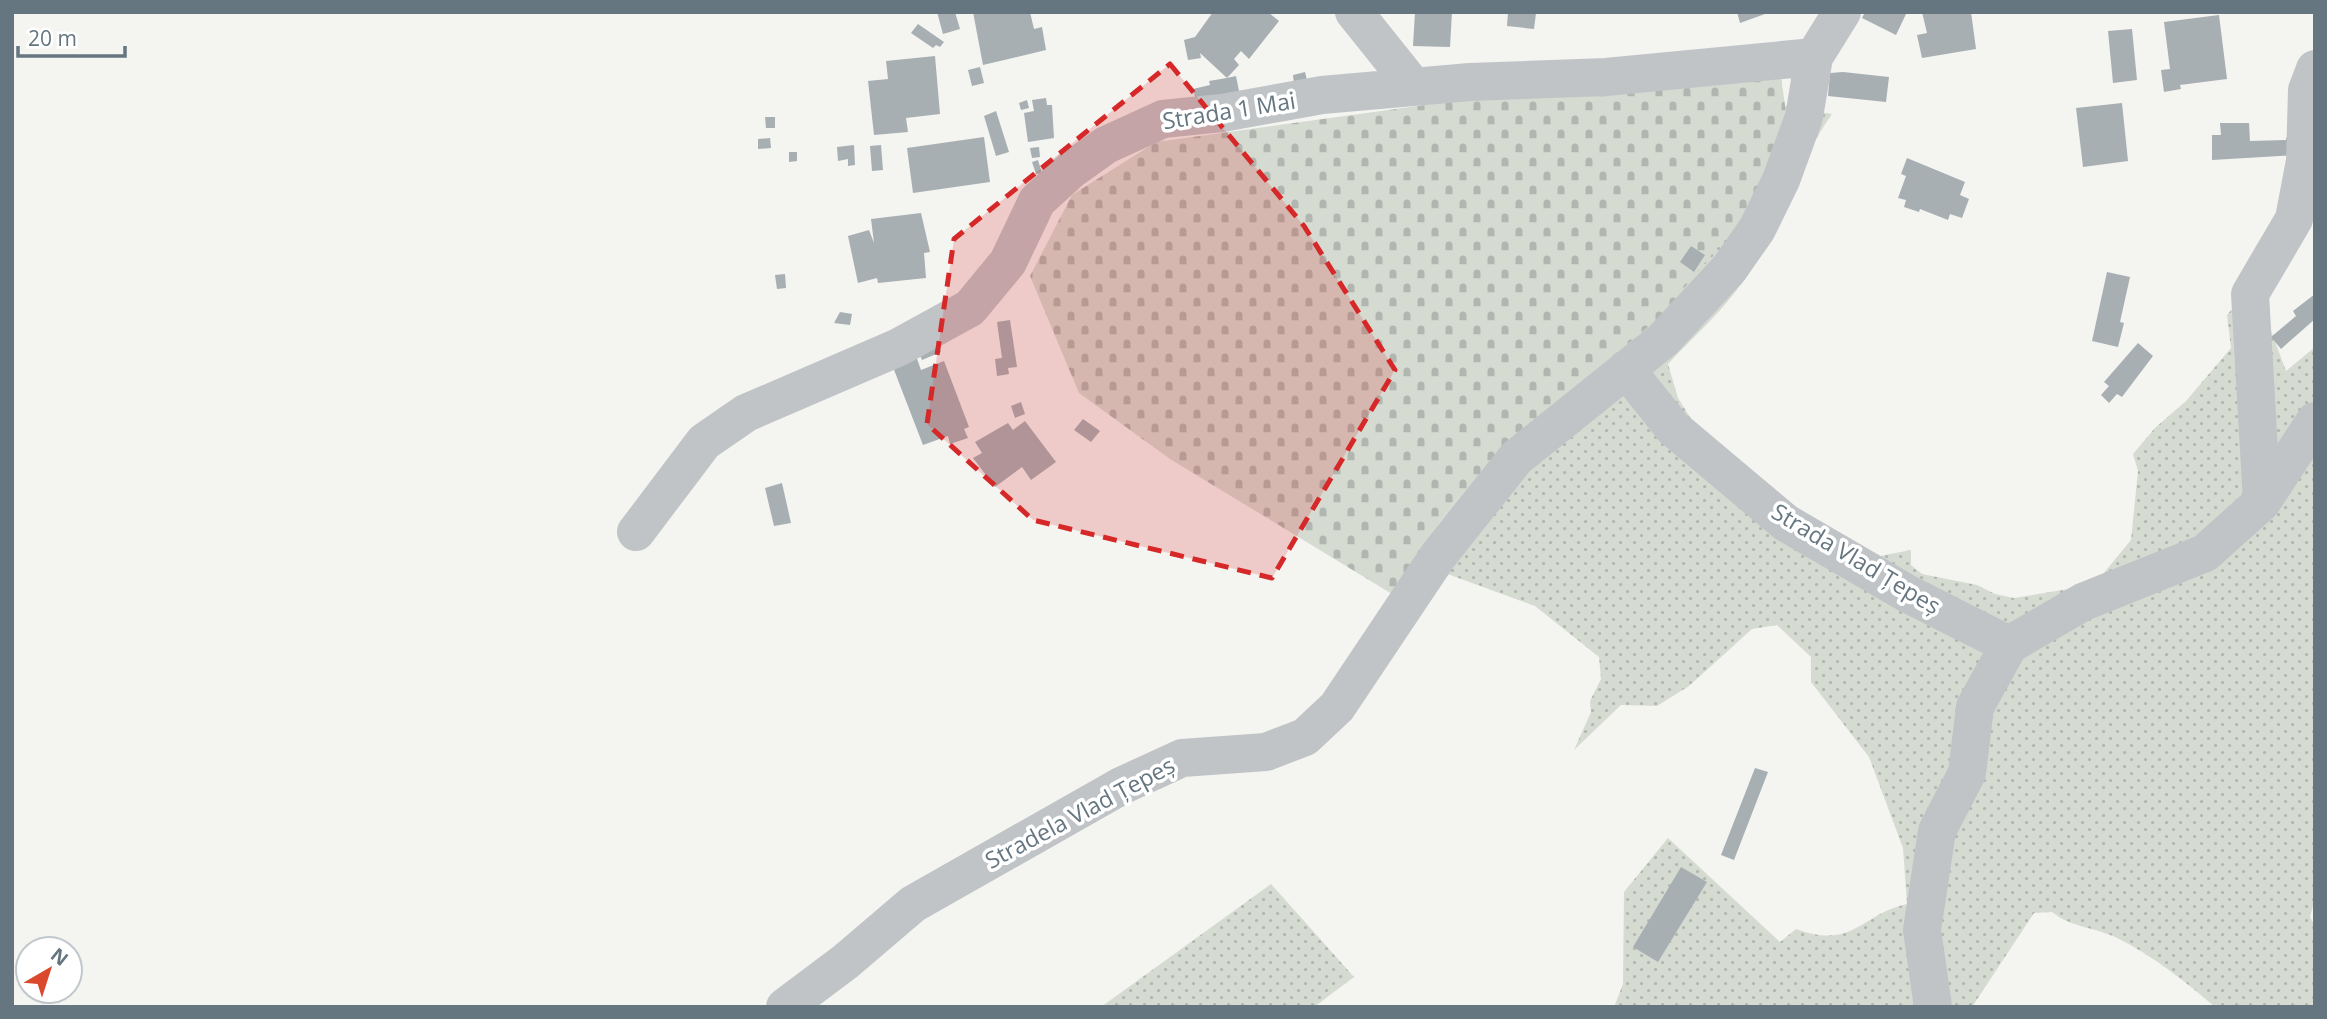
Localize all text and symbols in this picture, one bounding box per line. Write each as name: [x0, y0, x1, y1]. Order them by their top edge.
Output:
scale bar: [18, 14, 124, 58]
text: 20 m: [28, 24, 77, 52]
street label: Strada 1 Mai: [1160, 84, 1298, 136]
street label: Strada Vlad Țepeș: [1766, 495, 1947, 621]
street label: Stradela Vlad Țepeș: [979, 749, 1180, 876]
north arrow: [14, 935, 84, 1005]
text: N: [46, 942, 74, 972]

